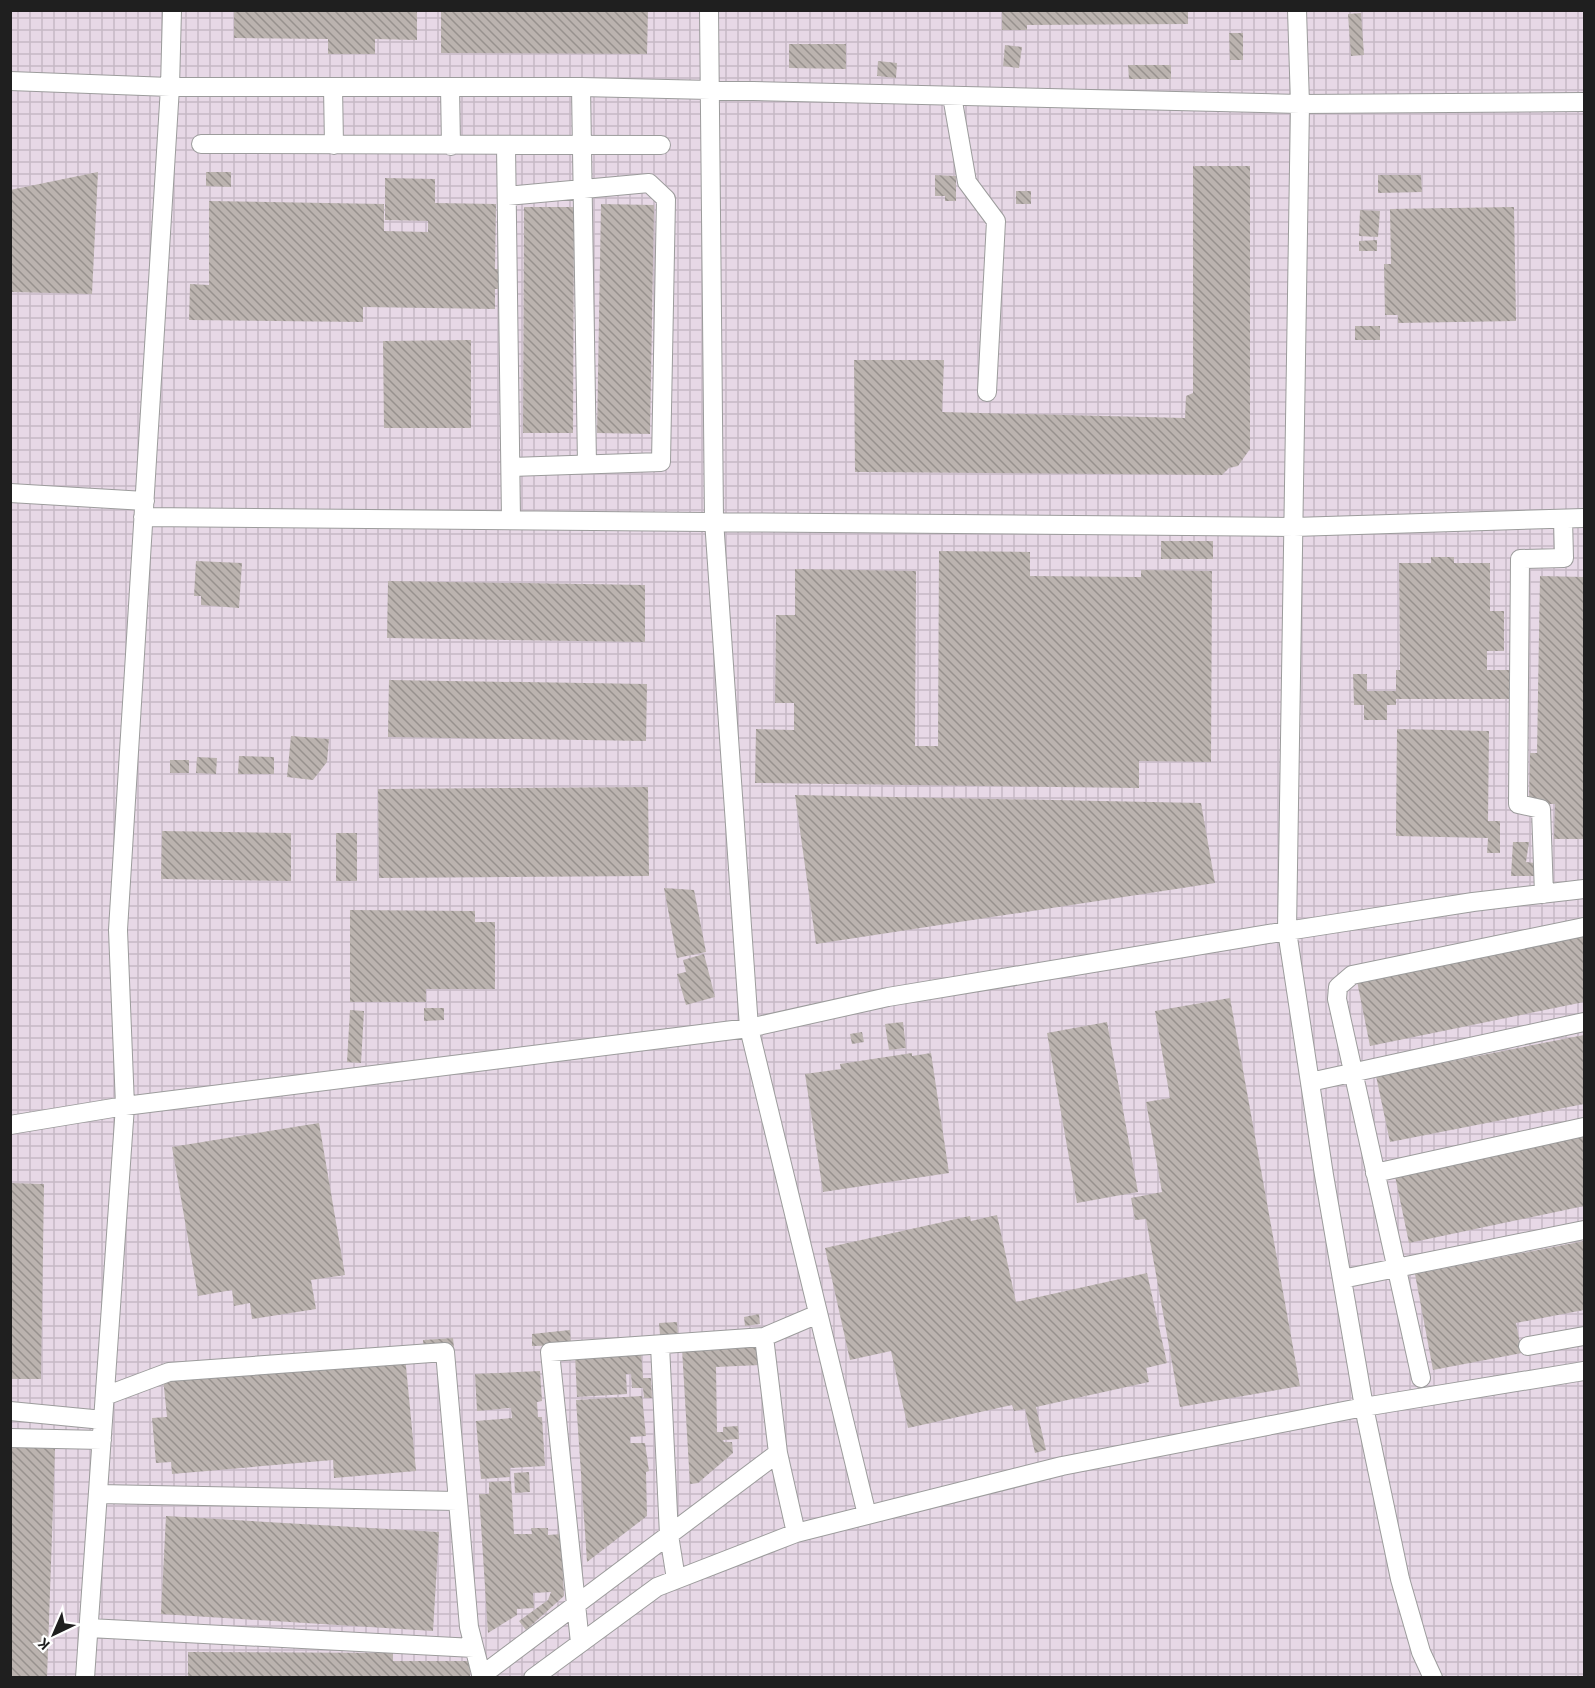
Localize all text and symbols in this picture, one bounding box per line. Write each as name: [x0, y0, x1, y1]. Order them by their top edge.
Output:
north arrow: [24, 1604, 84, 1664]
text: K: [35, 1635, 53, 1653]

